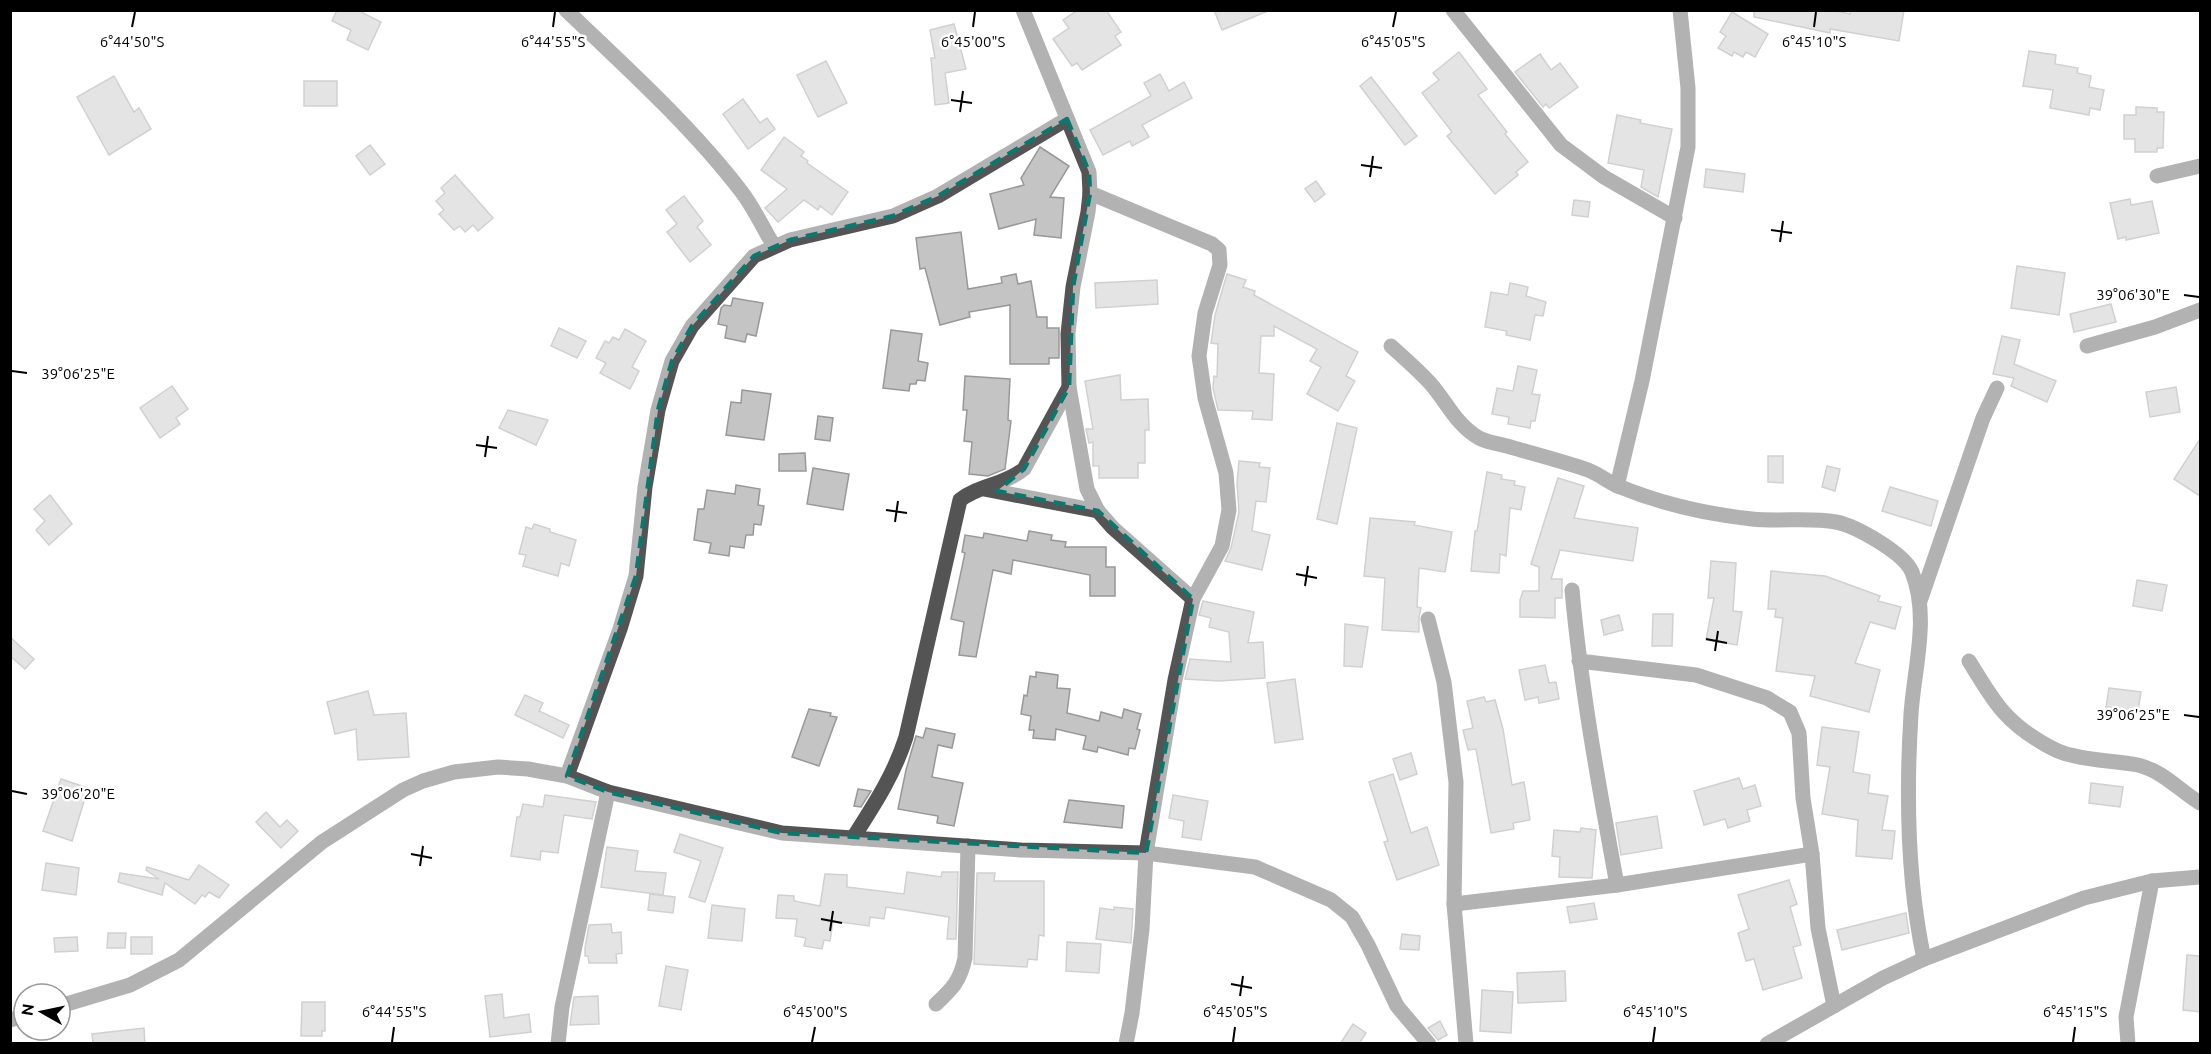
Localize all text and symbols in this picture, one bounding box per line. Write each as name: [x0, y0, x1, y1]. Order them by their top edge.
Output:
text: 6°44'50"S: [100, 33, 164, 50]
text: 6°44'55"S: [521, 33, 585, 50]
text: 6°45'00"S: [941, 33, 1005, 50]
text: 6°45'05"S: [1361, 33, 1425, 50]
text: 6°45'10"S: [1782, 33, 1846, 50]
text: 39°06'30"E: [2096, 286, 2170, 303]
text: 39°06'25"E: [41, 365, 115, 382]
text: 39°06'25"E: [2096, 706, 2170, 723]
text: 39°06'20"E: [41, 785, 115, 802]
north arrow: [12, 982, 72, 1042]
text: N: [17, 1002, 37, 1017]
text: 6°44'55"S: [362, 1003, 426, 1020]
text: 6°45'00"S: [783, 1003, 847, 1020]
text: 6°45'05"S: [1203, 1003, 1267, 1020]
text: 6°45'10"S: [1623, 1003, 1687, 1020]
text: 6°45'15"S: [2043, 1003, 2107, 1020]

